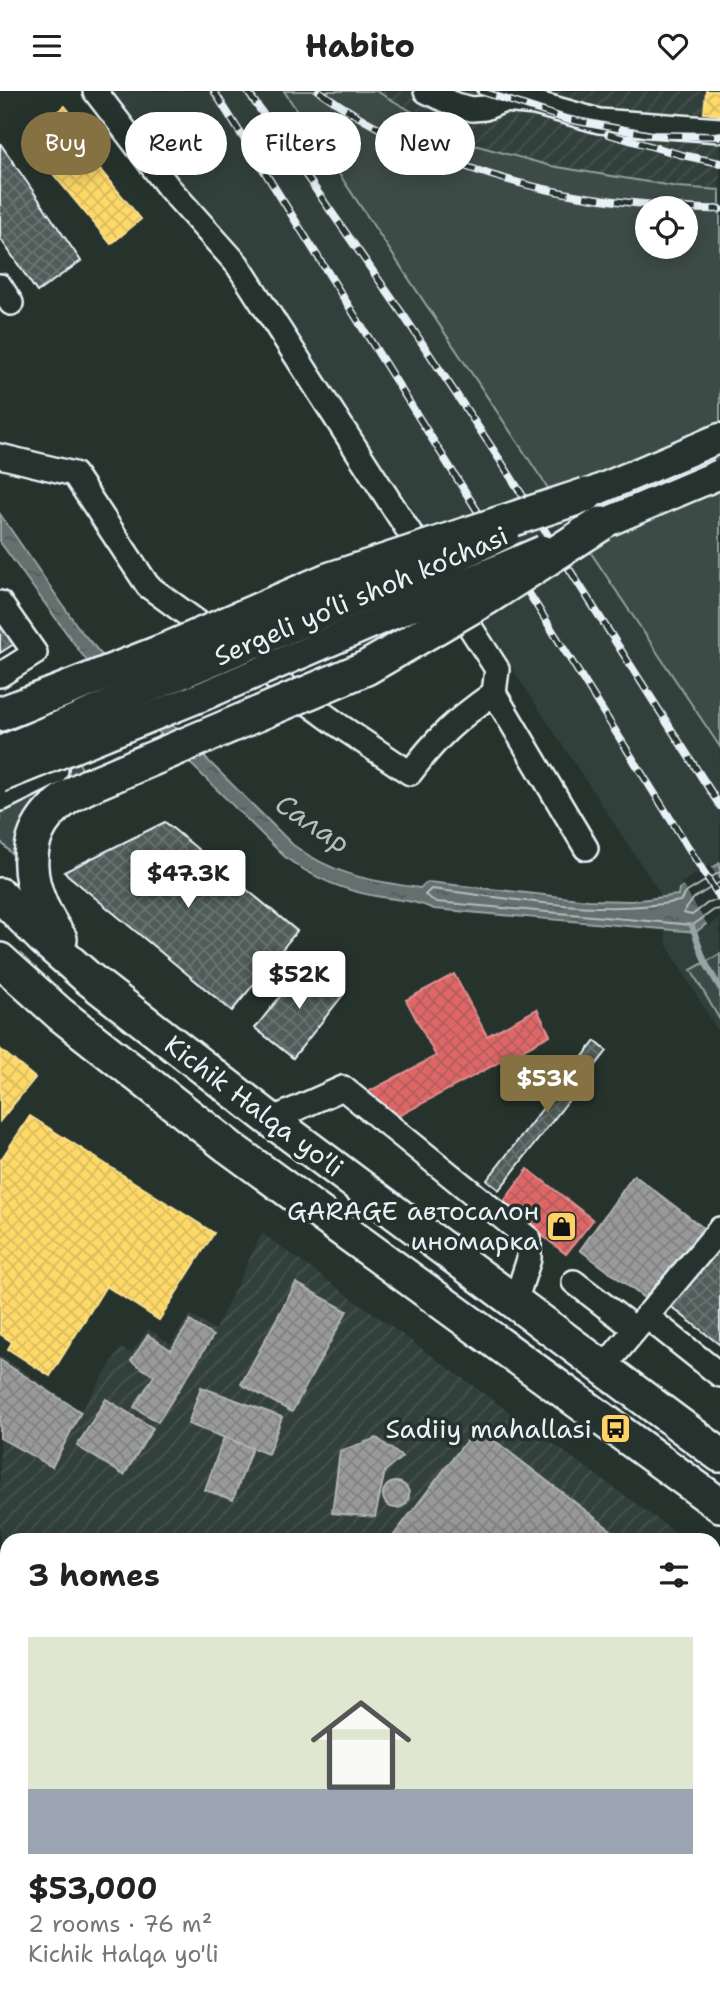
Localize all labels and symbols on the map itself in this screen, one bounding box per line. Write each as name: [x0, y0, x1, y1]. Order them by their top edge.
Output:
street label: Sergeli yo‘li shoh ko‘chasi: [208, 518, 513, 673]
water label: Салар: [268, 784, 358, 862]
pin: $47.3K: [131, 851, 245, 910]
pin: $52K: [258, 951, 340, 1011]
street label: Kichik Halqa yo'li: [158, 1027, 351, 1185]
pin: $53K: [506, 1055, 588, 1115]
place label: GARAGE автосалон иномарка: [287, 1193, 539, 1258]
shop icon: GARAGE автосалон иномарка: [545, 1209, 579, 1243]
place label: Sadiiy mahallasi: [385, 1411, 592, 1446]
bus stop icon: Sadiiy mahallasi: [598, 1412, 632, 1446]

